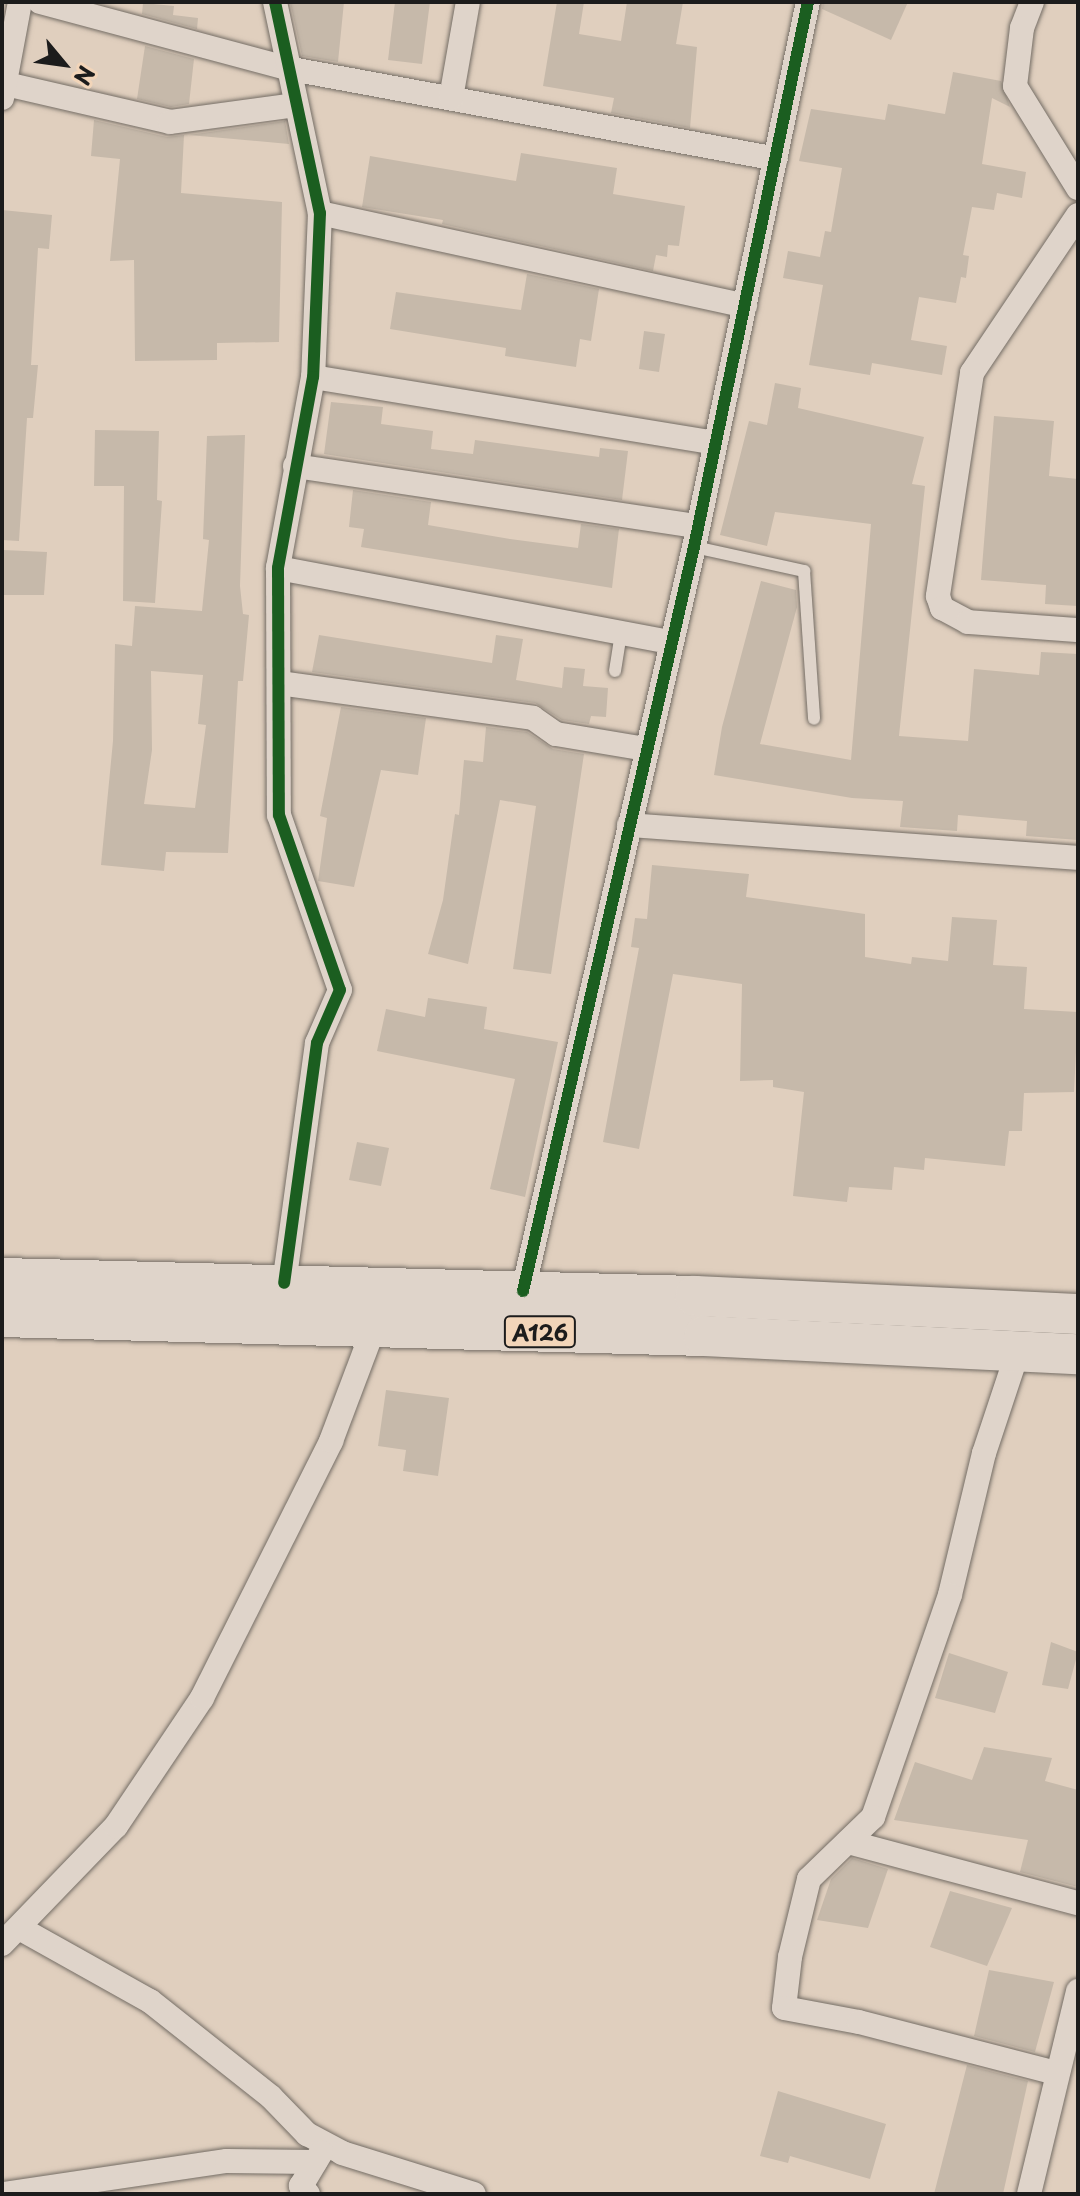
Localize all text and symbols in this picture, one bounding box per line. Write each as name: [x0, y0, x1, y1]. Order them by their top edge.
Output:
north arrow: [24, 24, 104, 104]
text: N: [67, 60, 104, 92]
road number: A126: [502, 1314, 578, 1350]

